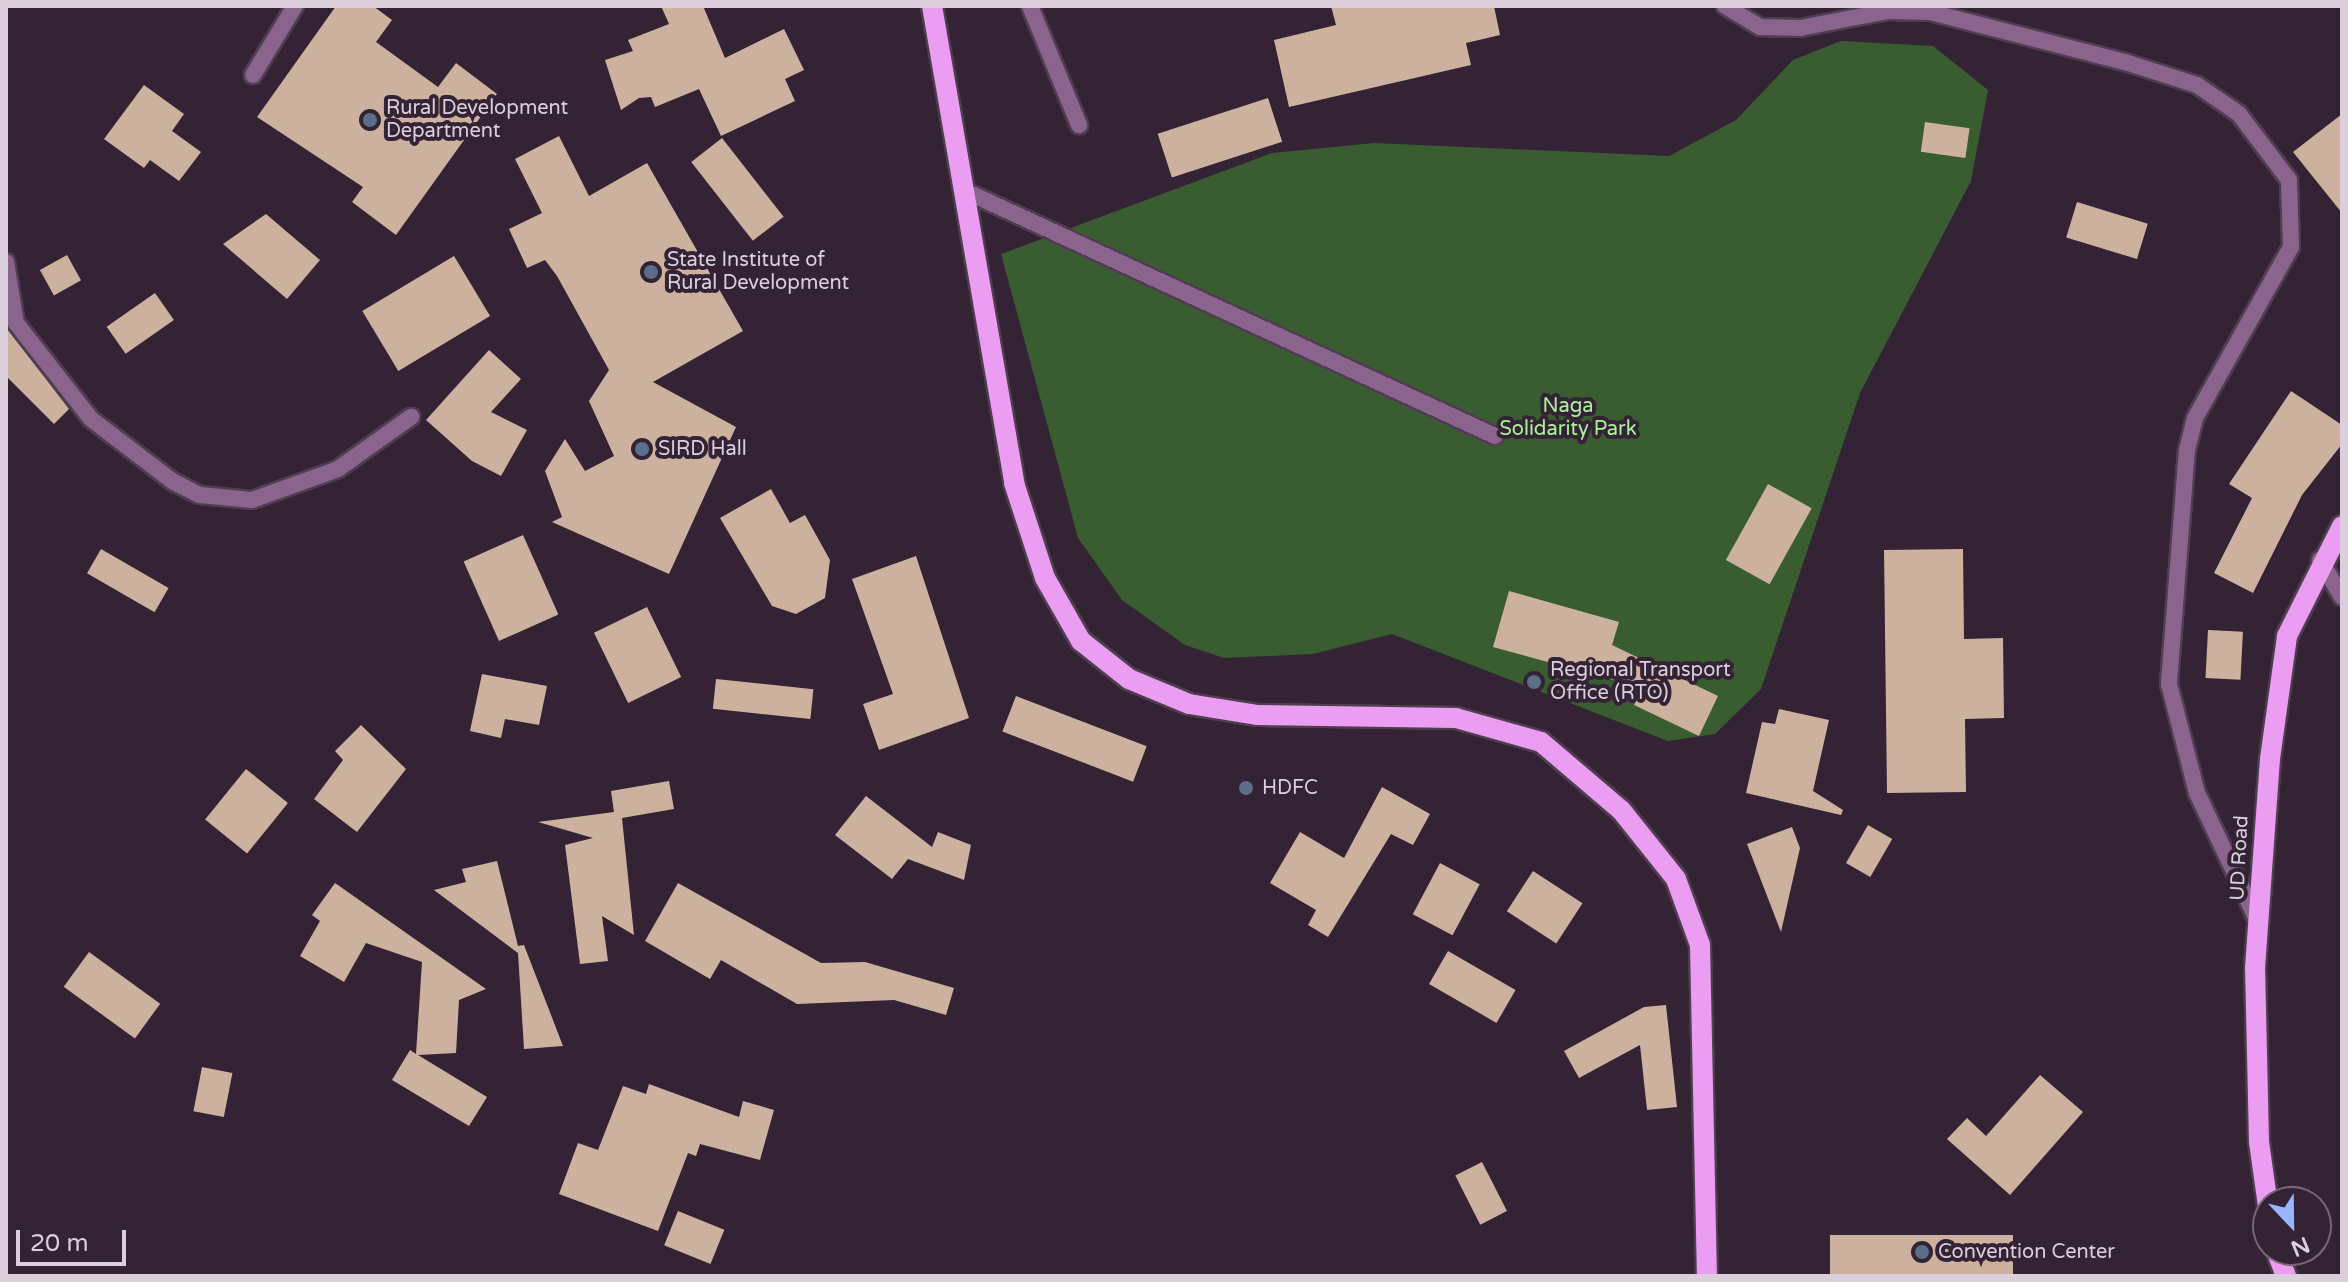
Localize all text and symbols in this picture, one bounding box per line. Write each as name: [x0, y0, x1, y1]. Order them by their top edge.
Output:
place label: Rural Development Department: [386, 96, 568, 143]
marker: Rural Development Department: [361, 111, 379, 129]
place label: State Institute of Rural Development: [667, 248, 849, 295]
marker: State Institute of Rural Development: [642, 263, 660, 281]
park label: Naga Solidarity Park: [1499, 395, 1637, 442]
place label: SIRD Hall: [658, 437, 747, 461]
marker: SIRD Hall: [633, 440, 651, 458]
place label: Regional Transport Office (RTO): [1550, 658, 1731, 705]
marker: Regional Transport Office (RTO): [1525, 673, 1543, 691]
place label: HDFC: [1262, 776, 1318, 800]
marker: HDFC: [1237, 779, 1255, 797]
street label: UD Road: [2226, 815, 2254, 901]
north arrow: [2252, 1186, 2332, 1266]
scale bar: [20, 1214, 130, 1264]
text: 20 m: [30, 1229, 88, 1258]
text: N: [2287, 1231, 2313, 1262]
place label: Convention Center: [1938, 1240, 2115, 1264]
marker: Convention Center: [1913, 1243, 1931, 1261]

